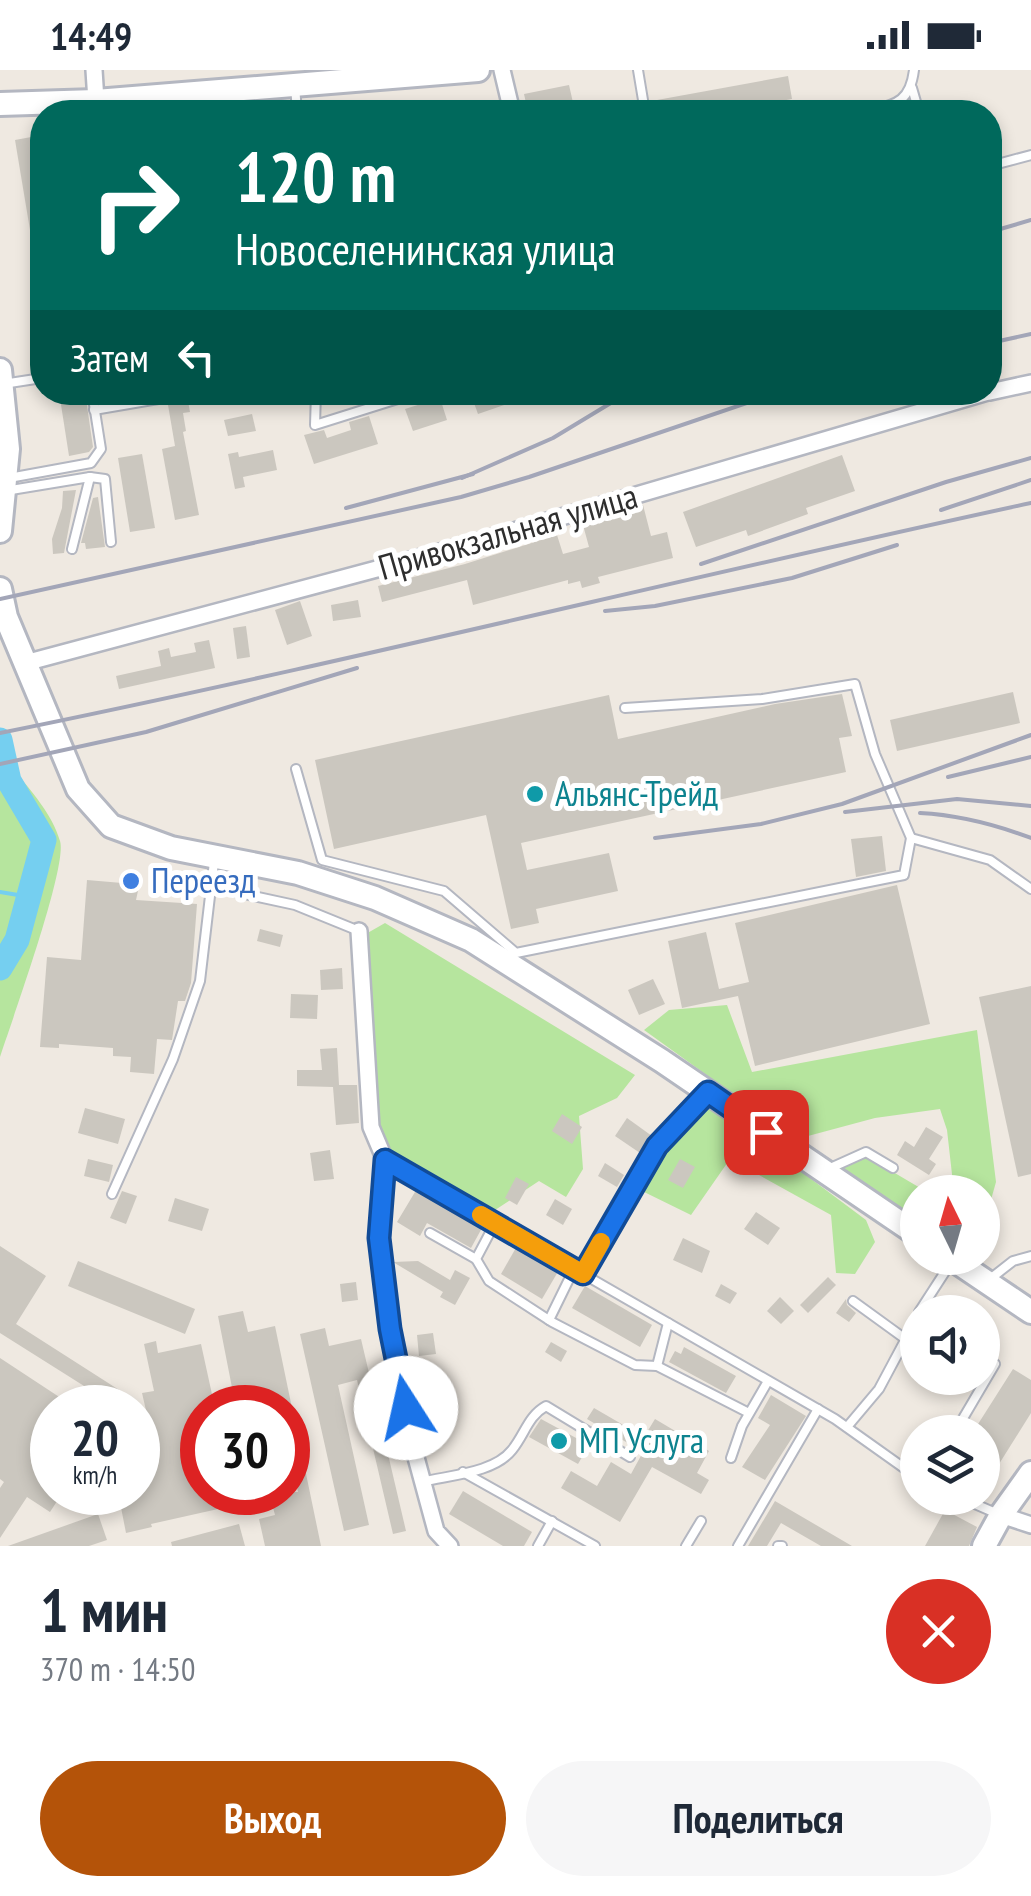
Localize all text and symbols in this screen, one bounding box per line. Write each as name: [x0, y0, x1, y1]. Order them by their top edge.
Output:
text: 14:49: [50, 11, 132, 60]
text: 120 m: [235, 131, 396, 221]
icon: right: [70, 140, 200, 270]
text: Новоселенинская улица: [235, 219, 615, 277]
icon: left: [169, 330, 224, 385]
text: Затем: [70, 333, 149, 382]
street label: Привокзальная улица: [373, 472, 643, 590]
place label: Альянс-Трейд: [555, 770, 718, 816]
marker: Альянс-Трейд: [524, 783, 546, 805]
place label: Переезд: [151, 857, 255, 903]
marker: Переезд: [120, 870, 142, 892]
pin: [724, 1090, 809, 1175]
icon: arrive: [739, 1105, 794, 1160]
north arrow: [900, 1175, 1000, 1275]
map controls: [900, 1175, 1000, 1515]
button: sound: [900, 1295, 1000, 1395]
position arrow: [354, 1356, 458, 1460]
speed limit sign: 30: [180, 1385, 310, 1515]
text: 20: [71, 1405, 119, 1470]
button: layers: [900, 1415, 1000, 1515]
place label: МП Услуга: [579, 1417, 704, 1463]
marker: МП Услуга: [548, 1430, 570, 1452]
text: km/h: [73, 1459, 117, 1491]
text: 1 мин: [40, 1571, 168, 1649]
button: close: [886, 1579, 991, 1684]
text: 370 m · 14:50: [40, 1648, 195, 1690]
button: Выход: [40, 1761, 506, 1876]
button: Поделиться: [526, 1761, 991, 1876]

